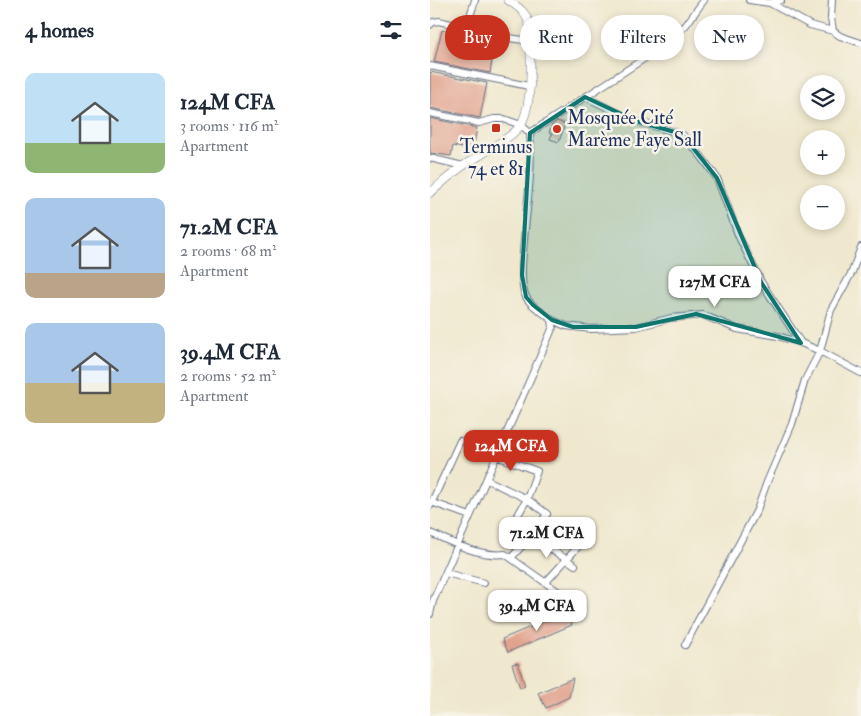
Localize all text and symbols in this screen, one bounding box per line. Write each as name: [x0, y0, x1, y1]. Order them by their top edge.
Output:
chip: Buy: [445, 15, 510, 60]
chip: Rent: [520, 15, 591, 60]
chip: Filters: [601, 15, 684, 60]
chip: New: [694, 15, 764, 60]
icon: filters: [377, 16, 405, 44]
text: 4 homes: [25, 17, 94, 44]
map controls: [800, 75, 845, 230]
button: layers: [800, 75, 845, 120]
text: 124M CFA: [180, 89, 275, 116]
icon: home: [65, 93, 125, 153]
place label: Mosquée Cité Marème Faye Sall: [567, 106, 702, 152]
text: 3 rooms · 116 m²: [180, 116, 278, 136]
marker: Terminus 74 et 81: [490, 122, 502, 134]
marker: Mosquée Cité Marème Faye Sall: [551, 123, 563, 135]
button: +: [800, 130, 845, 175]
place label: Terminus 74 et 81: [460, 135, 532, 181]
text: Apartment: [180, 136, 248, 156]
button: −: [800, 185, 845, 230]
text: 71.2M CFA: [180, 214, 278, 241]
icon: home: [65, 218, 125, 278]
text: 2 rooms · 68 m²: [180, 241, 276, 261]
text: Apartment: [180, 261, 248, 281]
pin: 127M CFA: [663, 266, 767, 308]
text: 127M CFA: [679, 272, 751, 292]
text: 39.4M CFA: [180, 339, 281, 366]
icon: home: [65, 343, 125, 403]
text: 2 rooms · 52 m²: [180, 366, 276, 386]
text: Apartment: [180, 386, 248, 406]
pin: 124M CFA: [459, 430, 563, 472]
text: 124M CFA: [475, 436, 547, 456]
pin: 71.2M CFA: [490, 516, 604, 559]
text: 71.2M CFA: [510, 523, 584, 543]
pin: 39.4M CFA: [480, 590, 594, 632]
text: 39.4M CFA: [499, 596, 575, 616]

